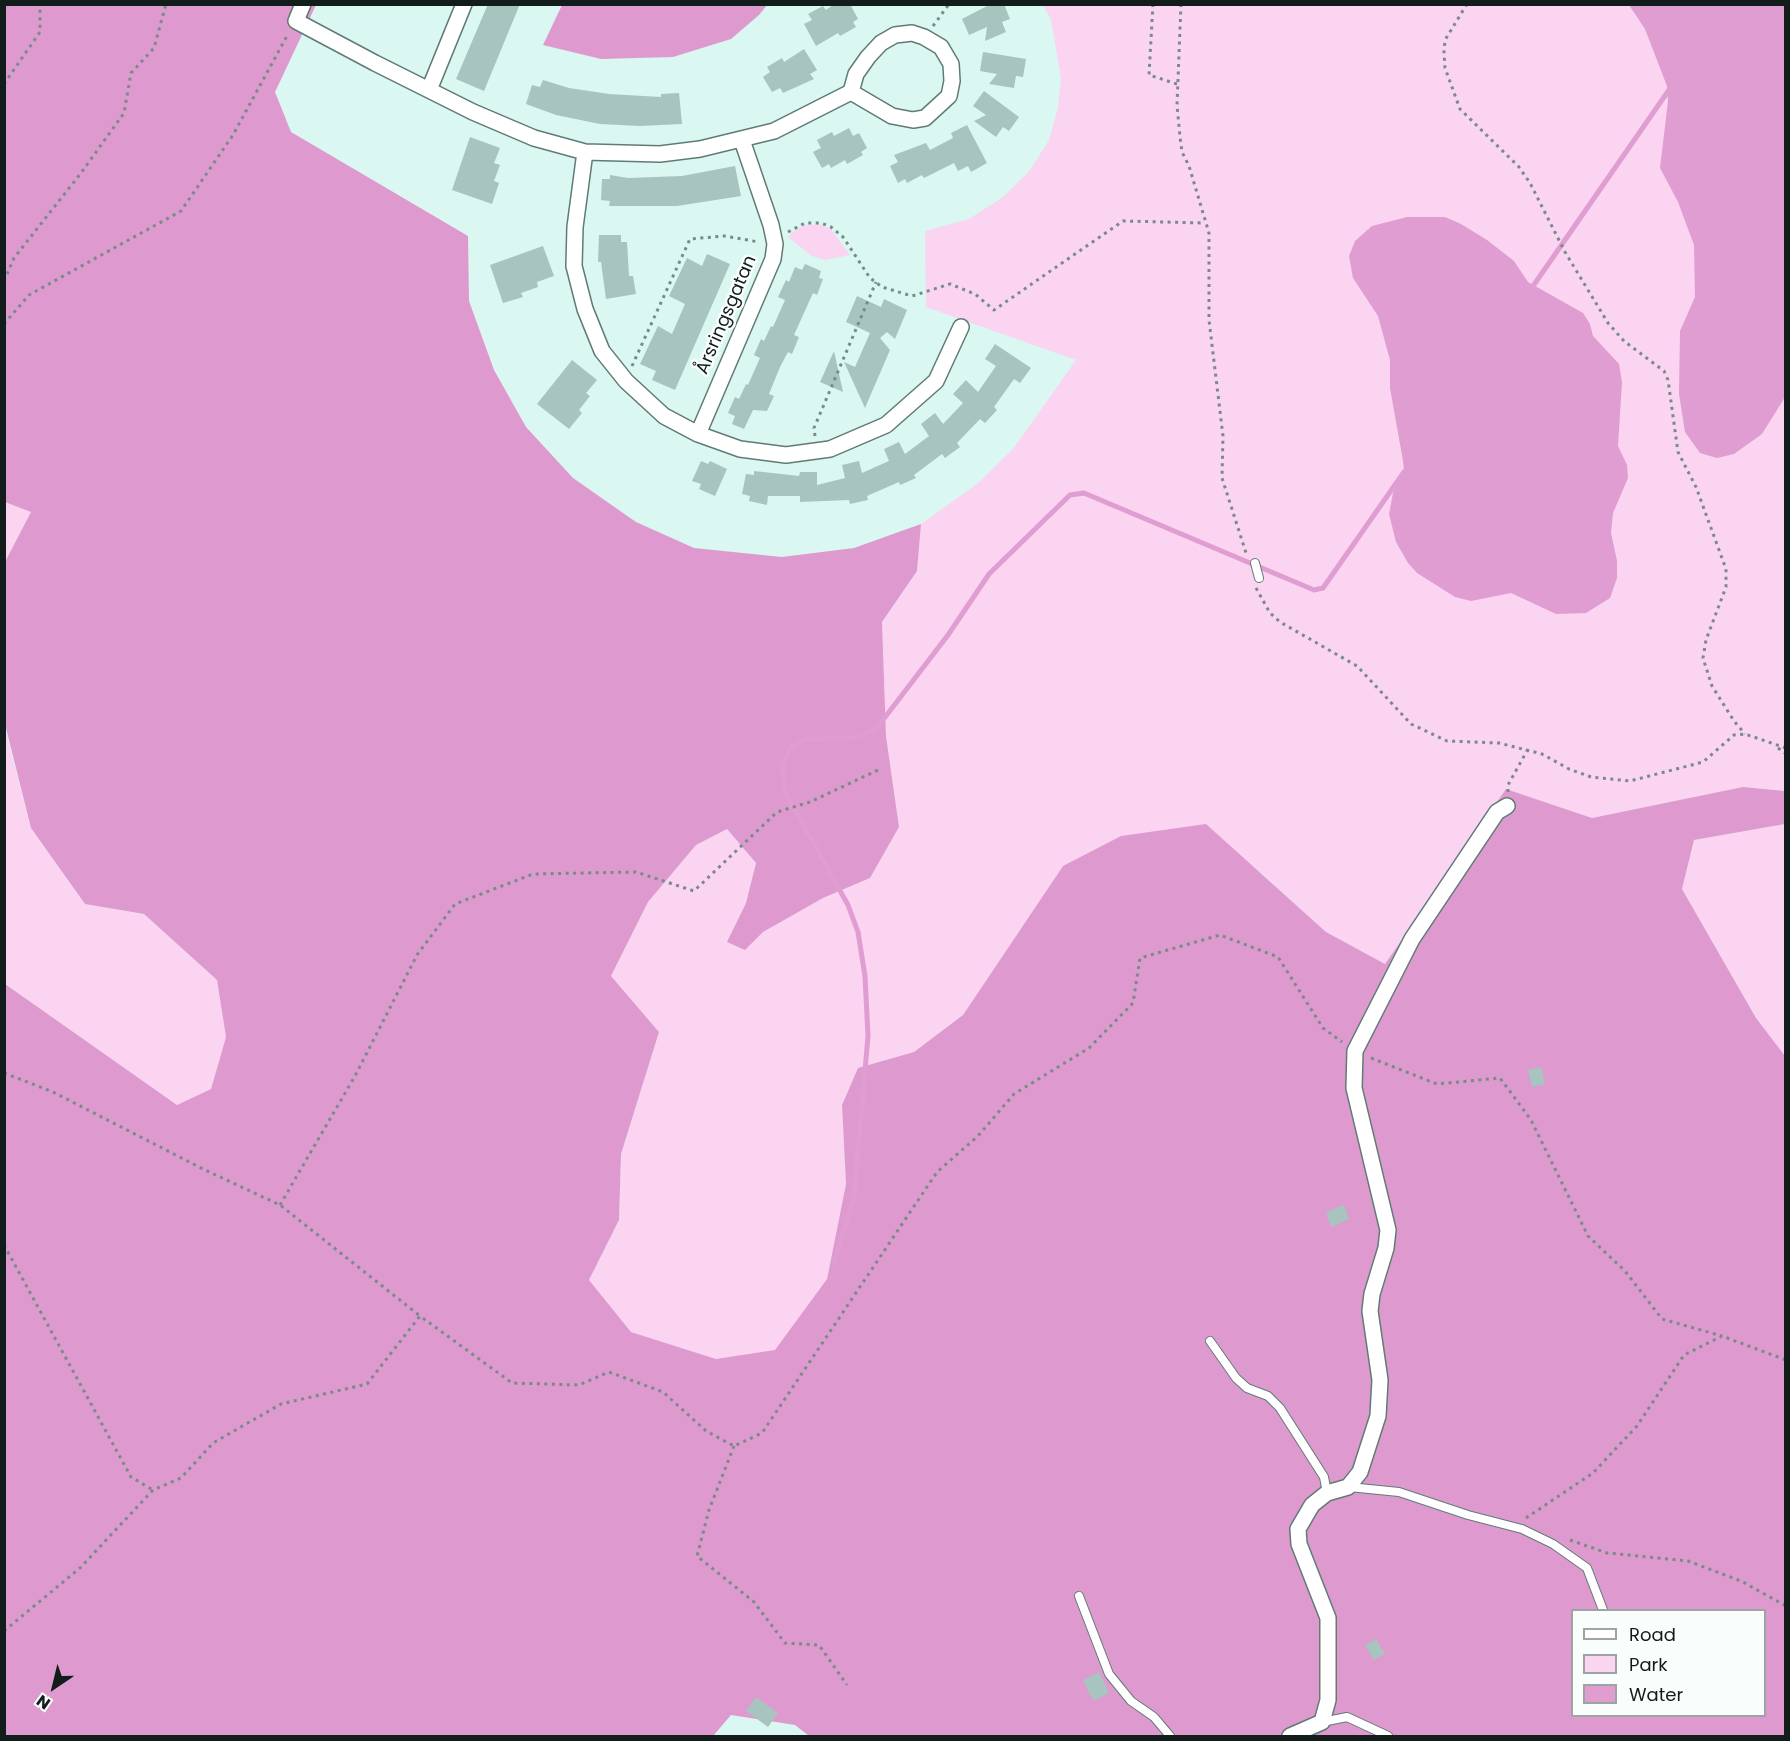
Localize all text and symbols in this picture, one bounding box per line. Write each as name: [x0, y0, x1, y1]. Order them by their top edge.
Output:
street label: Årsringsgatan: [692, 252, 762, 378]
legend: [1571, 1609, 1766, 1717]
text: Road: [1629, 1622, 1676, 1647]
text: Park: [1629, 1652, 1668, 1677]
north arrow: [24, 1657, 84, 1717]
text: Water: [1629, 1682, 1683, 1707]
text: N: [32, 1689, 55, 1715]

